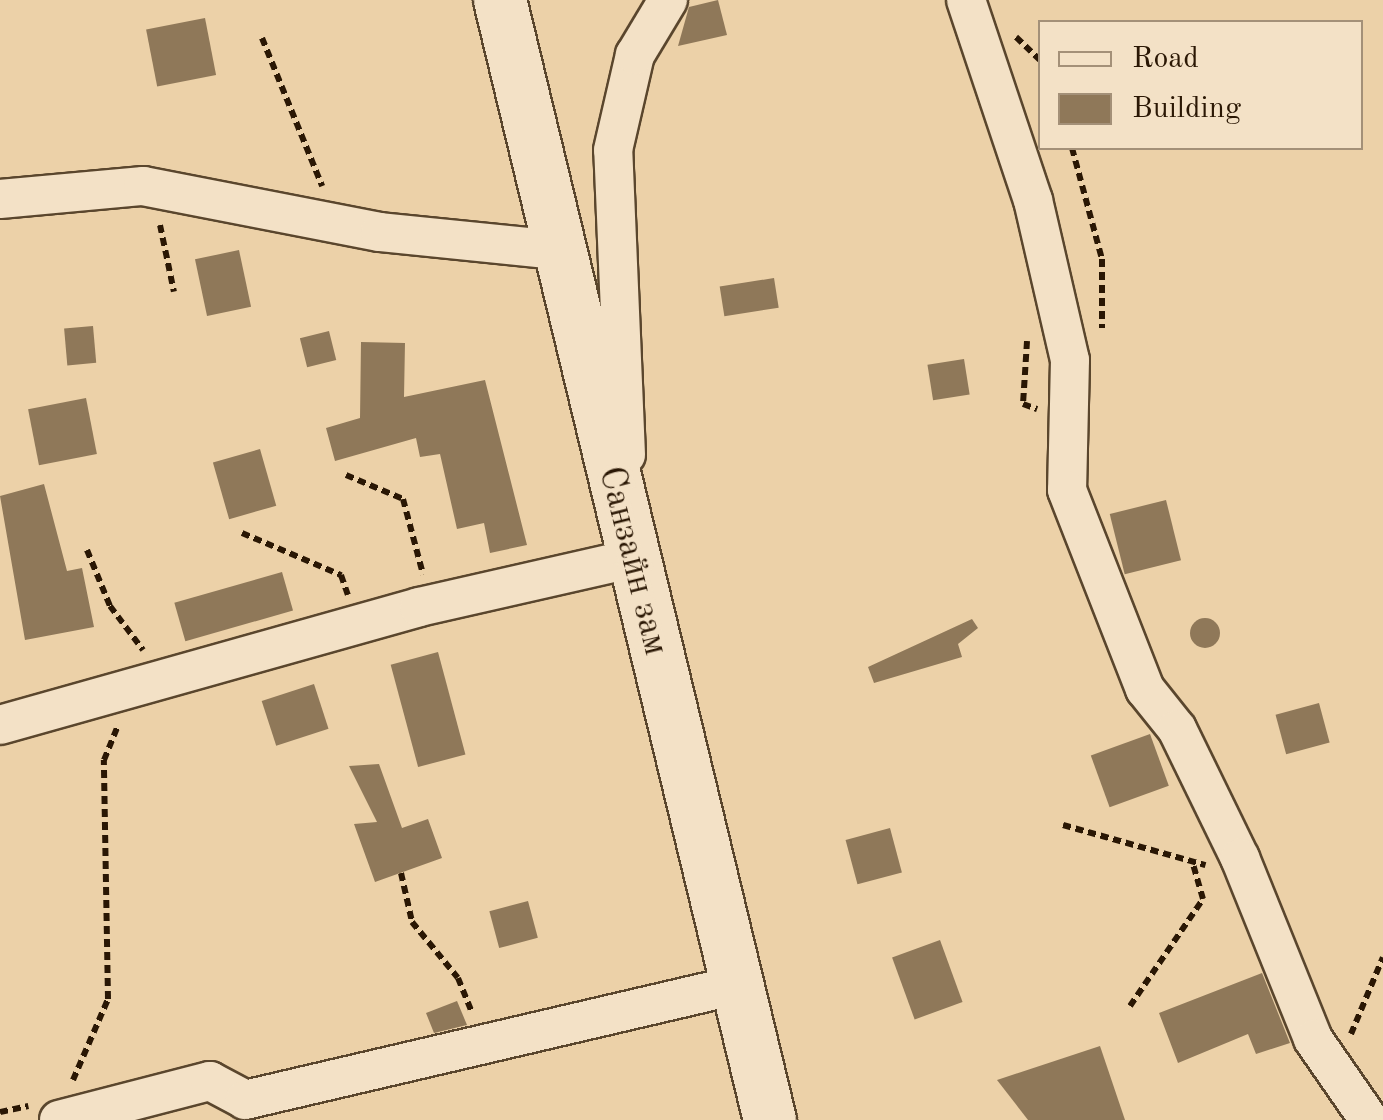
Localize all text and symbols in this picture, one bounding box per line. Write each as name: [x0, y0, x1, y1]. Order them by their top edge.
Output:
legend: [1038, 20, 1363, 150]
text: Road: [1132, 44, 1199, 74]
text: Building: [1132, 94, 1241, 124]
street label: Санзайн зам: [588, 462, 676, 660]

